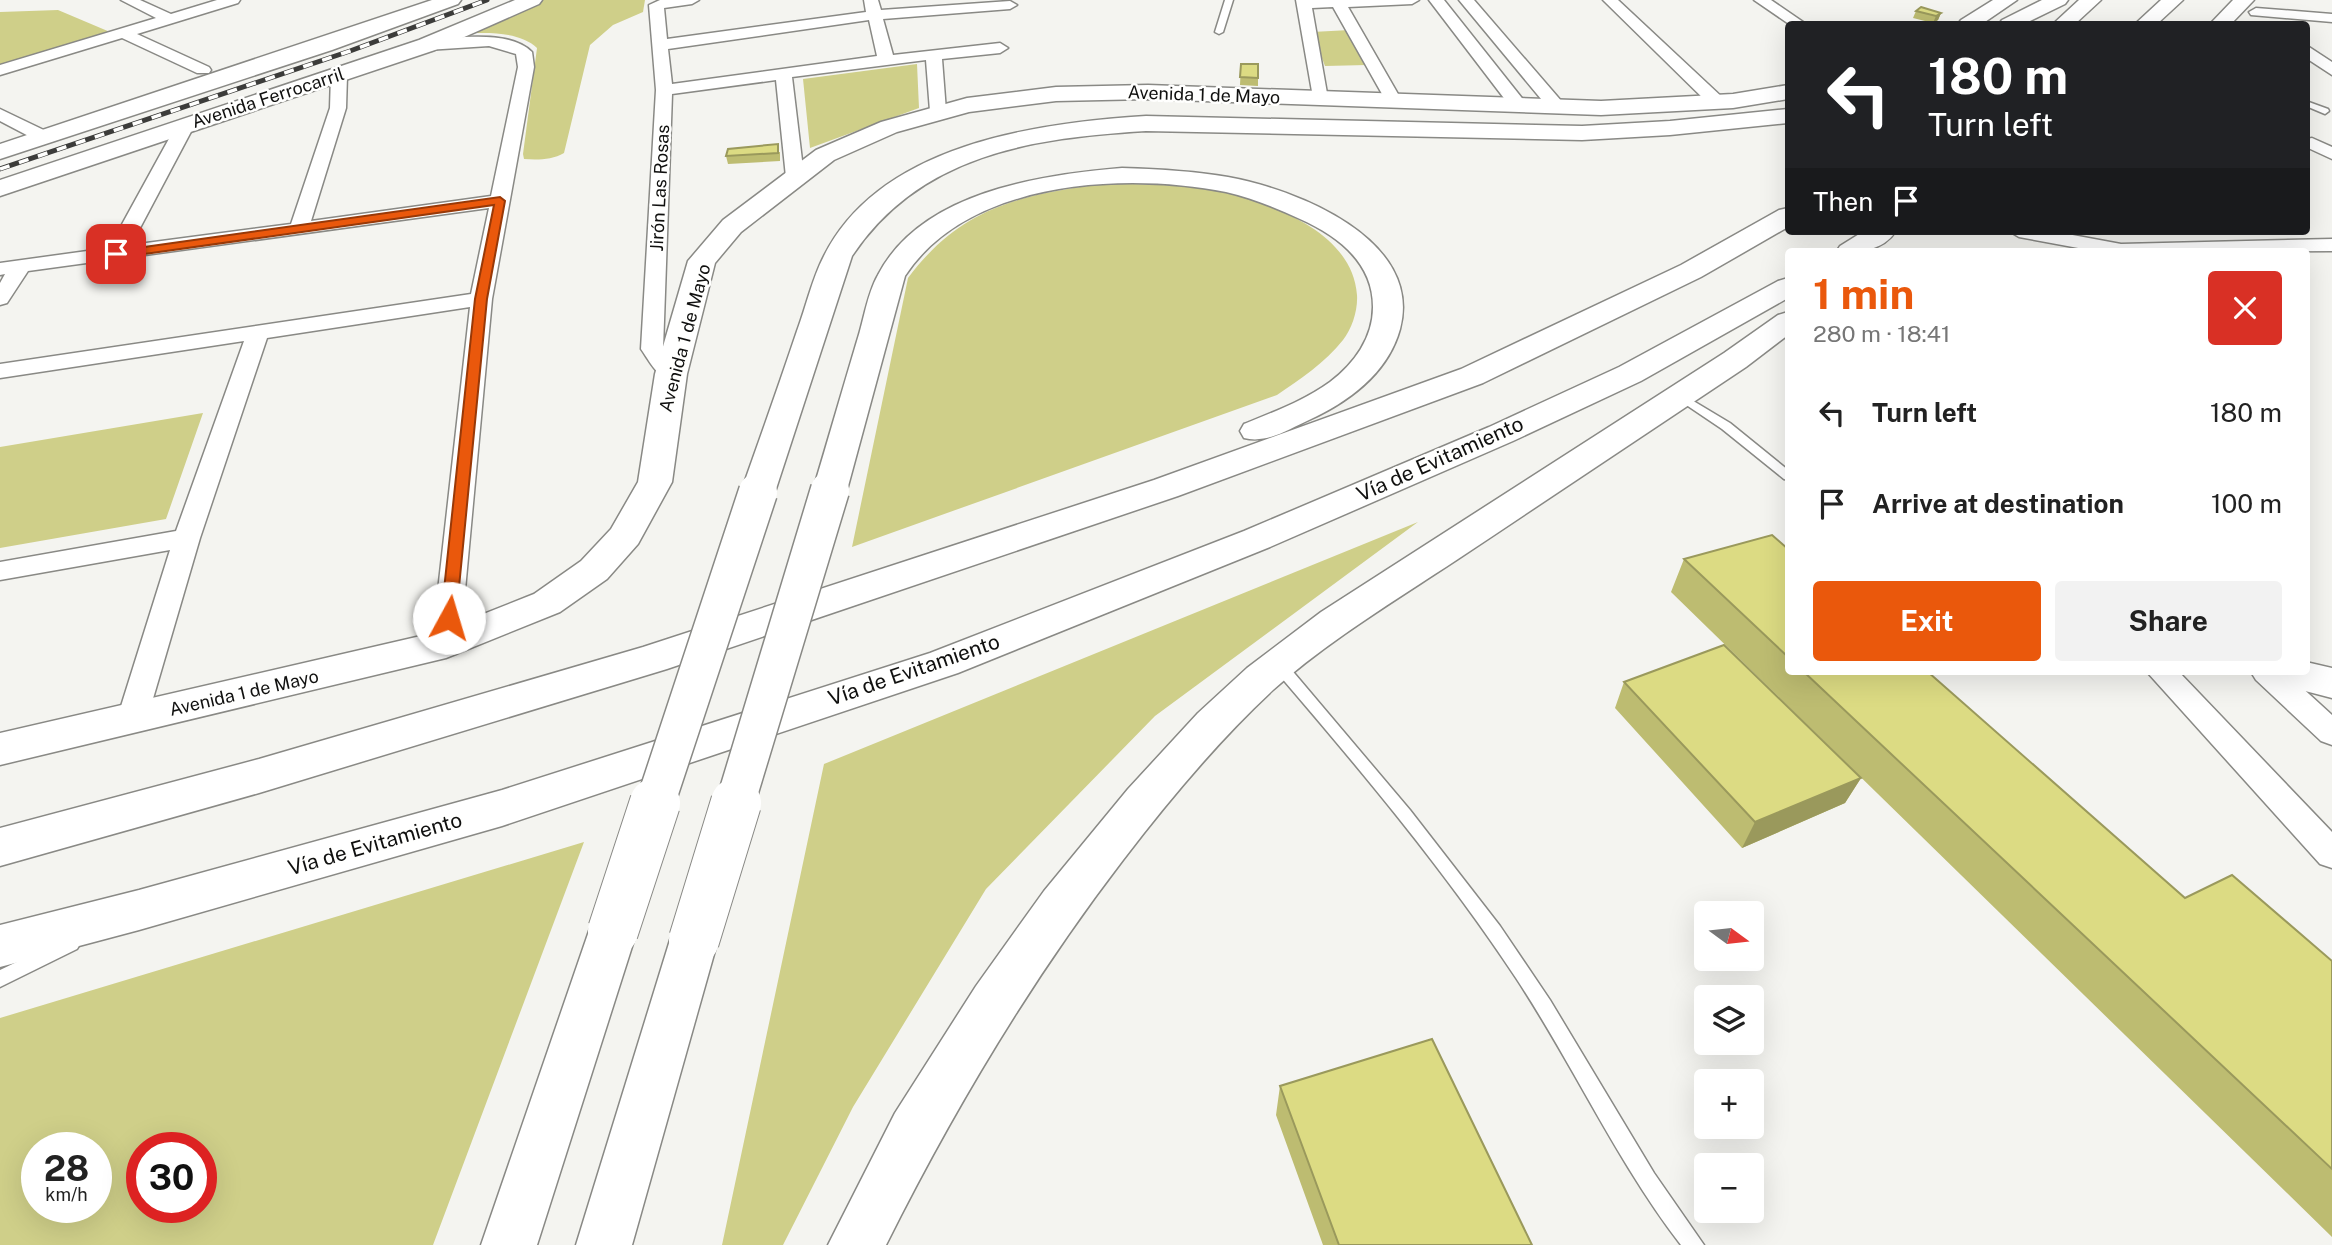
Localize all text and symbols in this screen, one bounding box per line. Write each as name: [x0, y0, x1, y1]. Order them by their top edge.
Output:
text: 180 m: [1928, 47, 2068, 105]
icon: left: [1813, 49, 1904, 140]
street label: Avenida Ferrocarril: [189, 63, 347, 132]
street label: Avenida 1 de Mayo: [1127, 81, 1281, 108]
text: Turn left: [1928, 106, 2053, 143]
street label: Jirón Las Rosas: [646, 124, 673, 252]
icon: arrive: [1887, 182, 1925, 220]
text: Then: [1813, 186, 1873, 217]
pin: [86, 224, 146, 284]
icon: arrive: [97, 235, 135, 273]
street label: Avenida 1 de Mayo: [655, 261, 714, 414]
text: 1 min: [1813, 269, 1914, 318]
button: close: [2208, 271, 2282, 345]
text: 280 m · 18:41: [1813, 320, 1950, 347]
icon: left: [1813, 394, 1851, 432]
text: Turn left: [1872, 397, 1977, 428]
text: 180 m: [2210, 397, 2282, 428]
street label: Vía de Evitamiento: [1353, 411, 1527, 507]
icon: arrive: [1813, 485, 1851, 523]
text: Arrive at destination: [1872, 488, 2124, 519]
text: 100 m: [2211, 488, 2282, 519]
position arrow: [412, 581, 486, 655]
button: Exit: [1813, 581, 2041, 661]
button: Share: [2055, 581, 2282, 661]
street label: Vía de Evitamiento: [825, 628, 1003, 711]
street label: Avenida 1 de Mayo: [167, 665, 321, 720]
street label: Vía de Evitamiento: [285, 807, 465, 880]
north arrow: [1694, 901, 1764, 971]
map controls: [1694, 901, 1764, 1223]
button: layers: [1694, 985, 1764, 1055]
button: +: [1694, 1069, 1764, 1139]
speed limit sign: 30: [126, 1132, 217, 1223]
text: 28: [44, 1148, 89, 1189]
button: −: [1694, 1153, 1764, 1223]
text: km/h: [45, 1184, 88, 1205]

